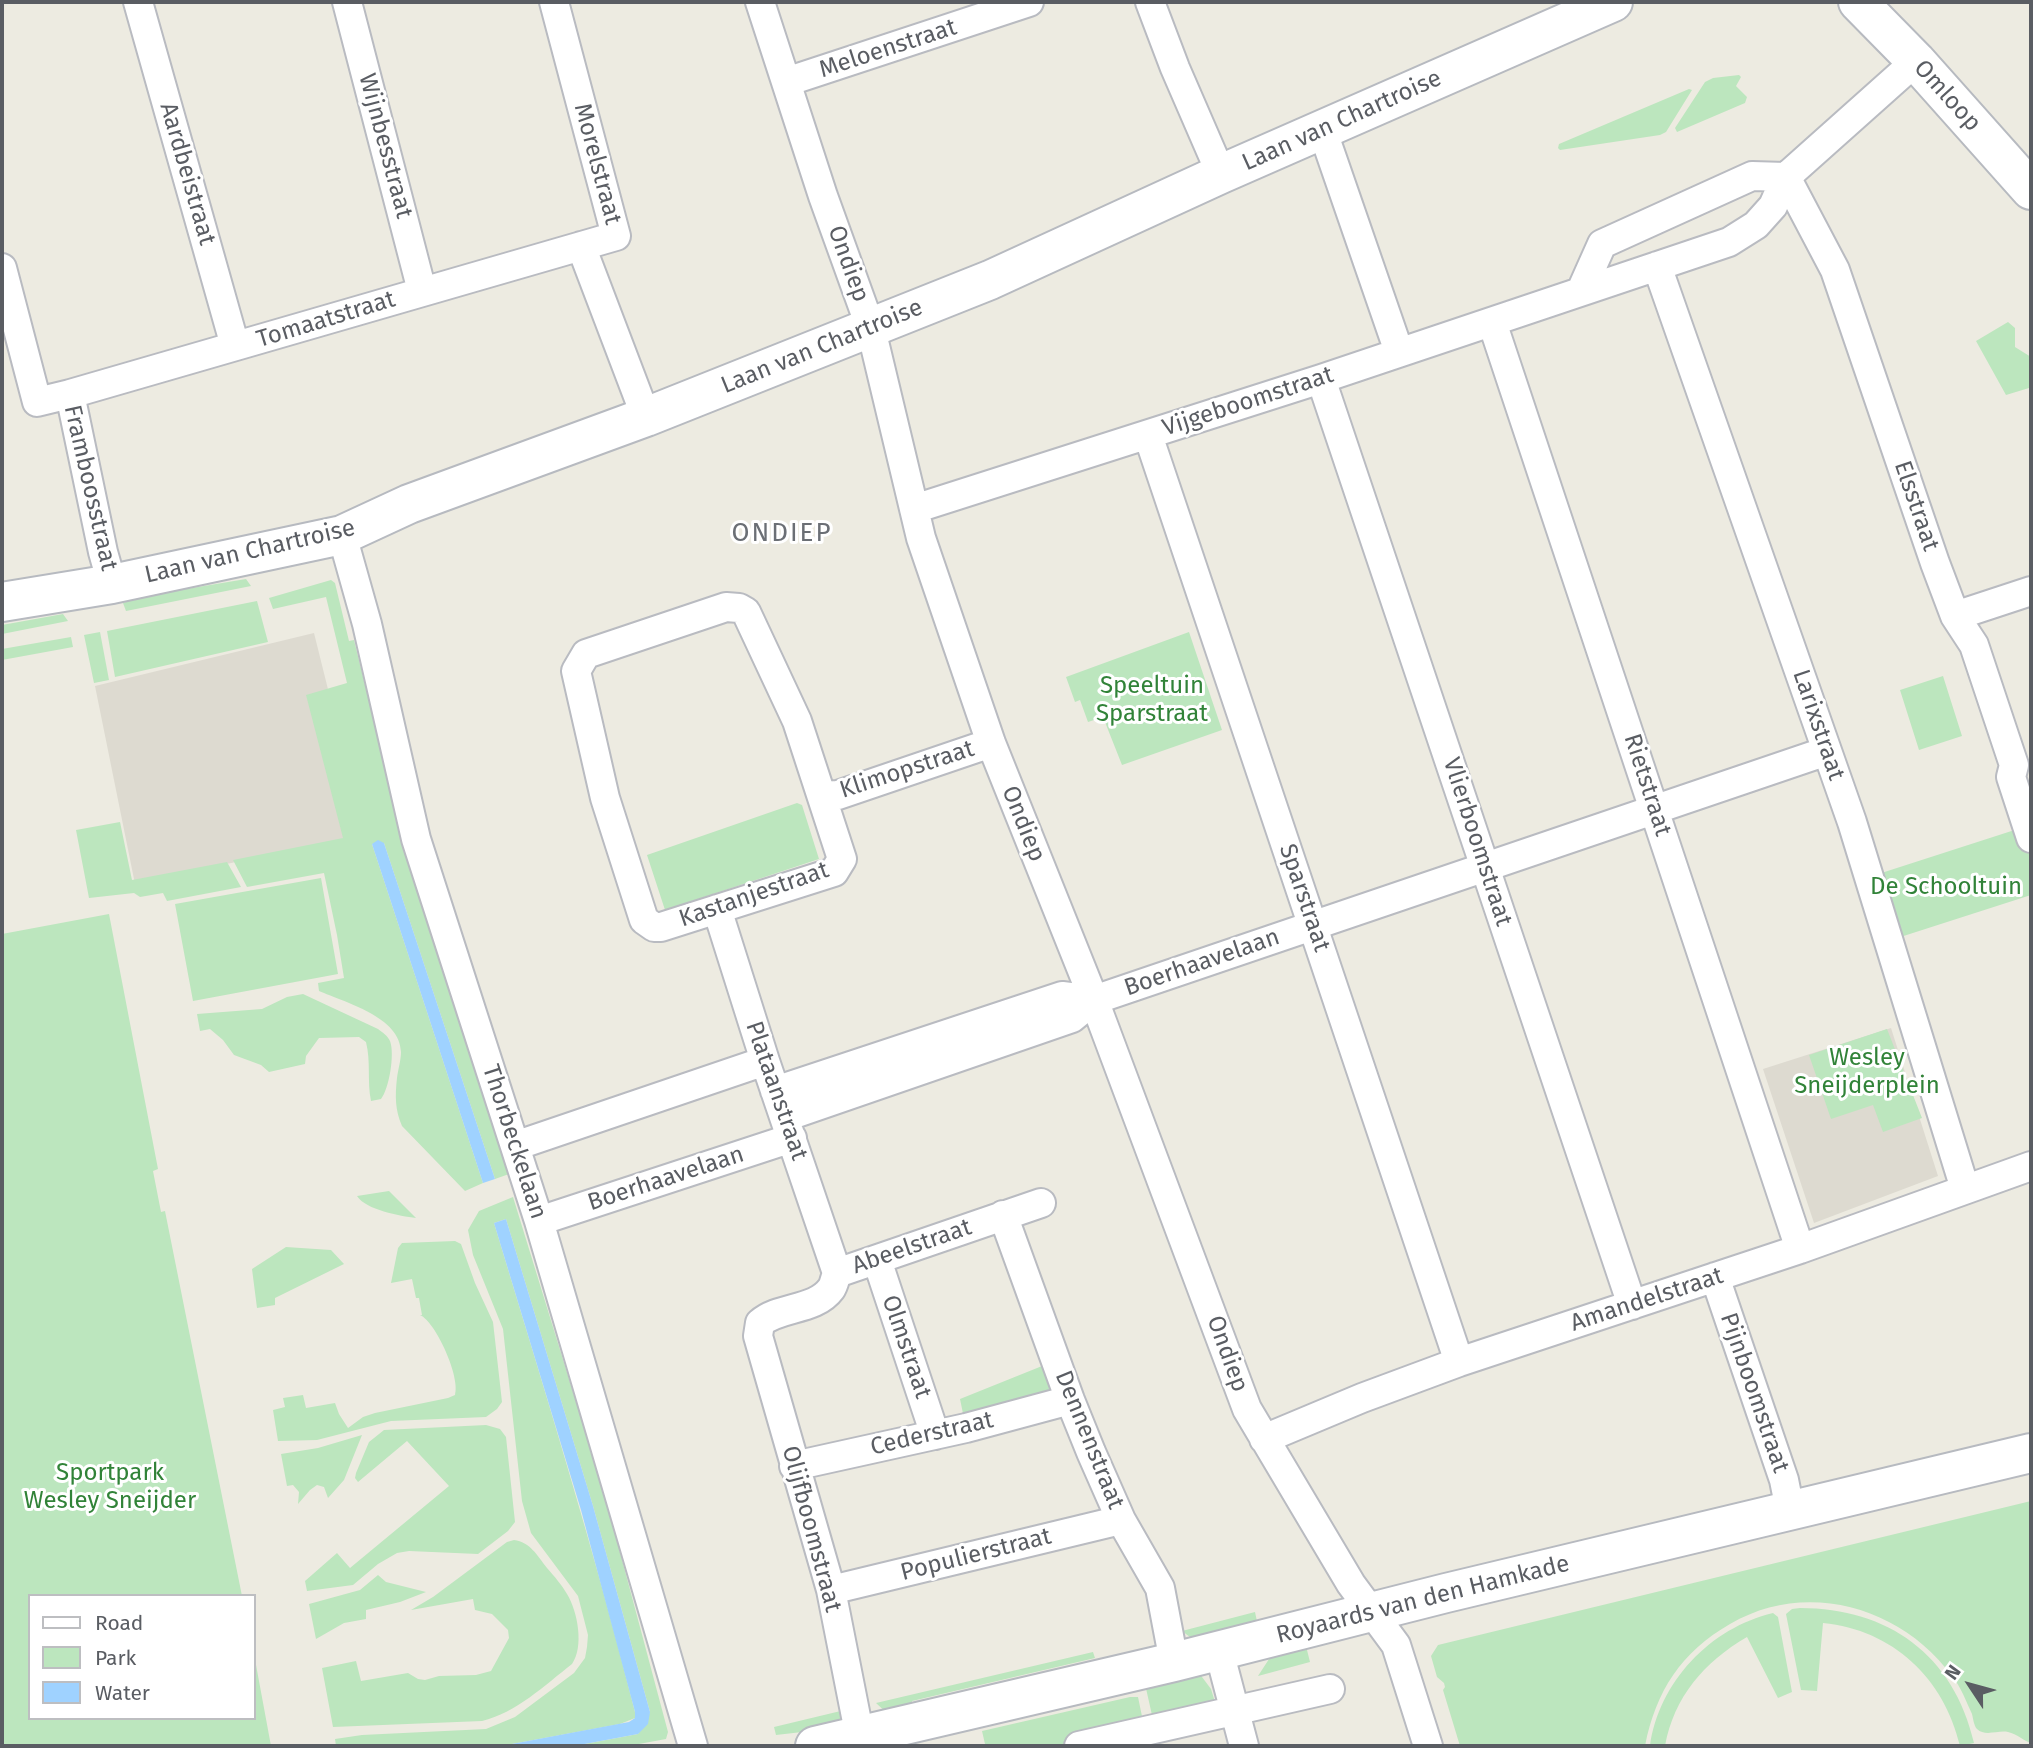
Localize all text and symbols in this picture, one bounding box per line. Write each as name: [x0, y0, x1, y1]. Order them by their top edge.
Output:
street label: Meloenstraat: [816, 13, 960, 85]
street label: Omloop: [1907, 54, 1987, 138]
street label: Laan van Chartroise: [1238, 64, 1446, 178]
street label: Wijnbesstraat: [352, 70, 418, 222]
street label: Aardbeistraat: [153, 99, 221, 249]
street label: Morelstraat: [567, 100, 627, 228]
street label: Ondiep: [821, 222, 875, 306]
street label: Tomaatstraat: [253, 285, 399, 355]
street label: Laan van Chartroise: [717, 293, 927, 401]
street label: Vijgeboomstraat: [1159, 361, 1337, 443]
street label: Framboosstraat: [57, 402, 123, 574]
street label: Elsstraat: [1887, 457, 1945, 555]
street label: Laan van Chartroise: [142, 514, 358, 590]
district label: ONDIEP: [732, 518, 832, 550]
street label: Larixstraat: [1786, 666, 1850, 784]
park label: Speeltuin Sparstraat: [1096, 672, 1208, 728]
street label: Rietstraat: [1617, 730, 1677, 840]
street label: Klimopstraat: [836, 735, 978, 805]
street label: Vlierboomstraat: [1436, 754, 1518, 930]
street label: Ondiep: [995, 782, 1051, 866]
street label: Sparstraat: [1272, 840, 1336, 956]
street label: Kastanjestraat: [675, 856, 833, 934]
park label: De Schooltuin: [1870, 873, 2022, 901]
street label: Boerhaavelaan: [1121, 923, 1283, 1003]
street label: Plataanstraat: [739, 1018, 813, 1164]
park label: Wesley Sneijderplein: [1794, 1044, 1940, 1100]
street label: Thorbeckelaan: [475, 1061, 553, 1223]
street label: Boerhaavelaan: [584, 1140, 748, 1218]
street label: Abeelstraat: [849, 1213, 975, 1281]
street label: Amandelstraat: [1567, 1262, 1727, 1338]
street label: Olmstraat: [875, 1292, 937, 1402]
street label: Pijnboomstraat: [1713, 1309, 1795, 1477]
street label: Ondiep: [1200, 1312, 1254, 1396]
street label: Dennenstraat: [1048, 1367, 1130, 1513]
street label: Cederstraat: [868, 1406, 996, 1462]
street label: Olijfboomstraat: [775, 1443, 847, 1615]
park label: Sportpark Wesley Sneijder: [24, 1459, 196, 1515]
street label: Populierstraat: [898, 1522, 1054, 1588]
street label: Royaards van den Hamkade: [1273, 1550, 1573, 1650]
legend: [28, 1594, 256, 1720]
text: Road: [95, 1610, 143, 1636]
text: Park: [95, 1645, 136, 1671]
north arrow: [1935, 1650, 2005, 1720]
text: N: [1940, 1661, 1966, 1684]
text: Water: [95, 1680, 150, 1706]

